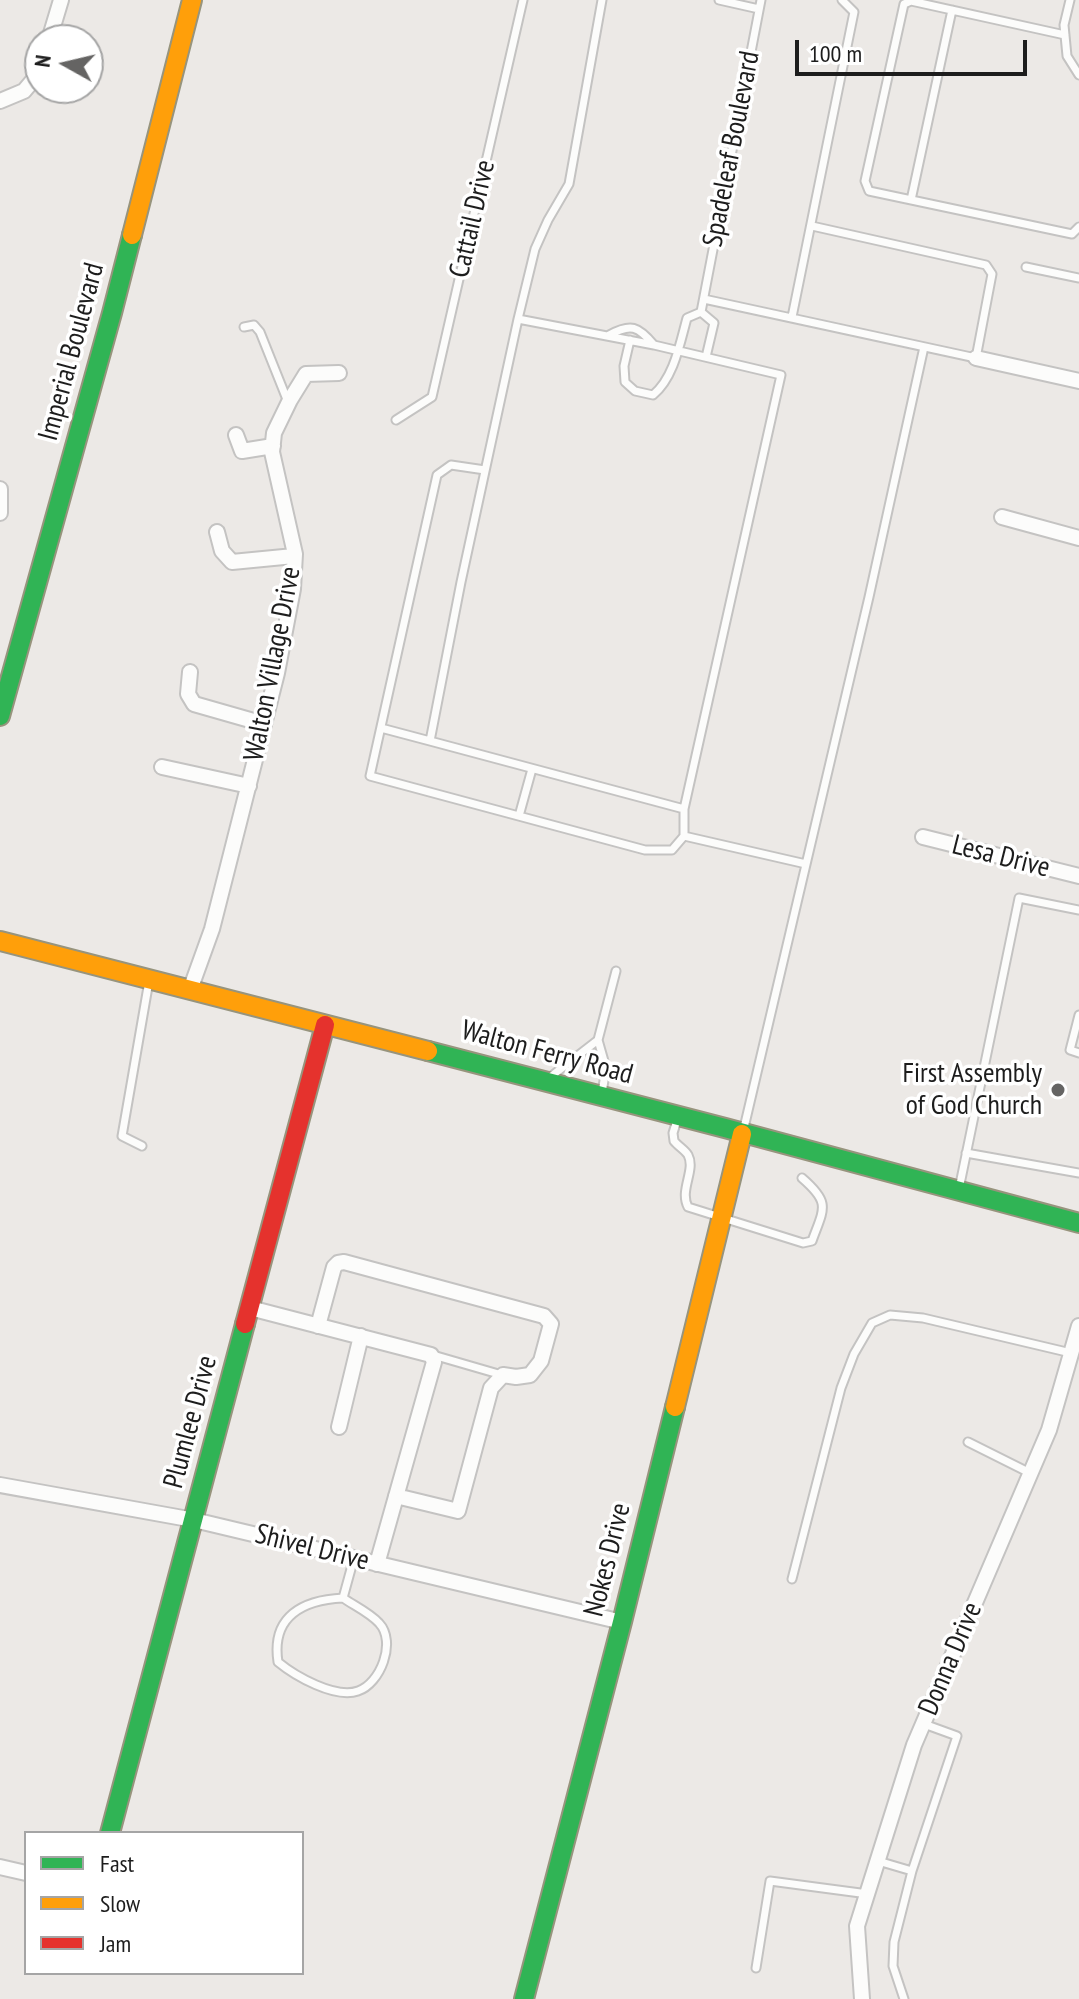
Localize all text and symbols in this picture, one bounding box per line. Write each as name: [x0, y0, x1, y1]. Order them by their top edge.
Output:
north arrow: [24, 24, 104, 104]
scale bar: [799, 24, 1031, 74]
text: 100 m: [809, 38, 862, 69]
street label: Spadeleaf Boulevard: [697, 48, 767, 250]
text: N: [28, 53, 57, 69]
street label: Cattail Drive: [443, 157, 503, 281]
street label: Imperial Boulevard: [32, 259, 112, 445]
street label: Walton Village Drive: [238, 564, 308, 764]
street label: Lesa Drive: [949, 829, 1053, 885]
street label: Walton Ferry Road: [458, 1014, 636, 1092]
place label: First Assembly of God Church: [902, 1057, 1042, 1123]
marker: First Assembly of God Church: [1049, 1081, 1067, 1099]
street label: Plumlee Drive: [157, 1352, 225, 1492]
street label: Nokes Drive: [578, 1500, 638, 1620]
street label: Shivel Drive: [252, 1518, 372, 1578]
street label: Donna Drive: [912, 1597, 990, 1721]
legend: [24, 1831, 304, 1975]
text: Fast: [100, 1848, 134, 1879]
text: Slow: [100, 1888, 140, 1919]
text: Jam: [100, 1928, 131, 1959]

